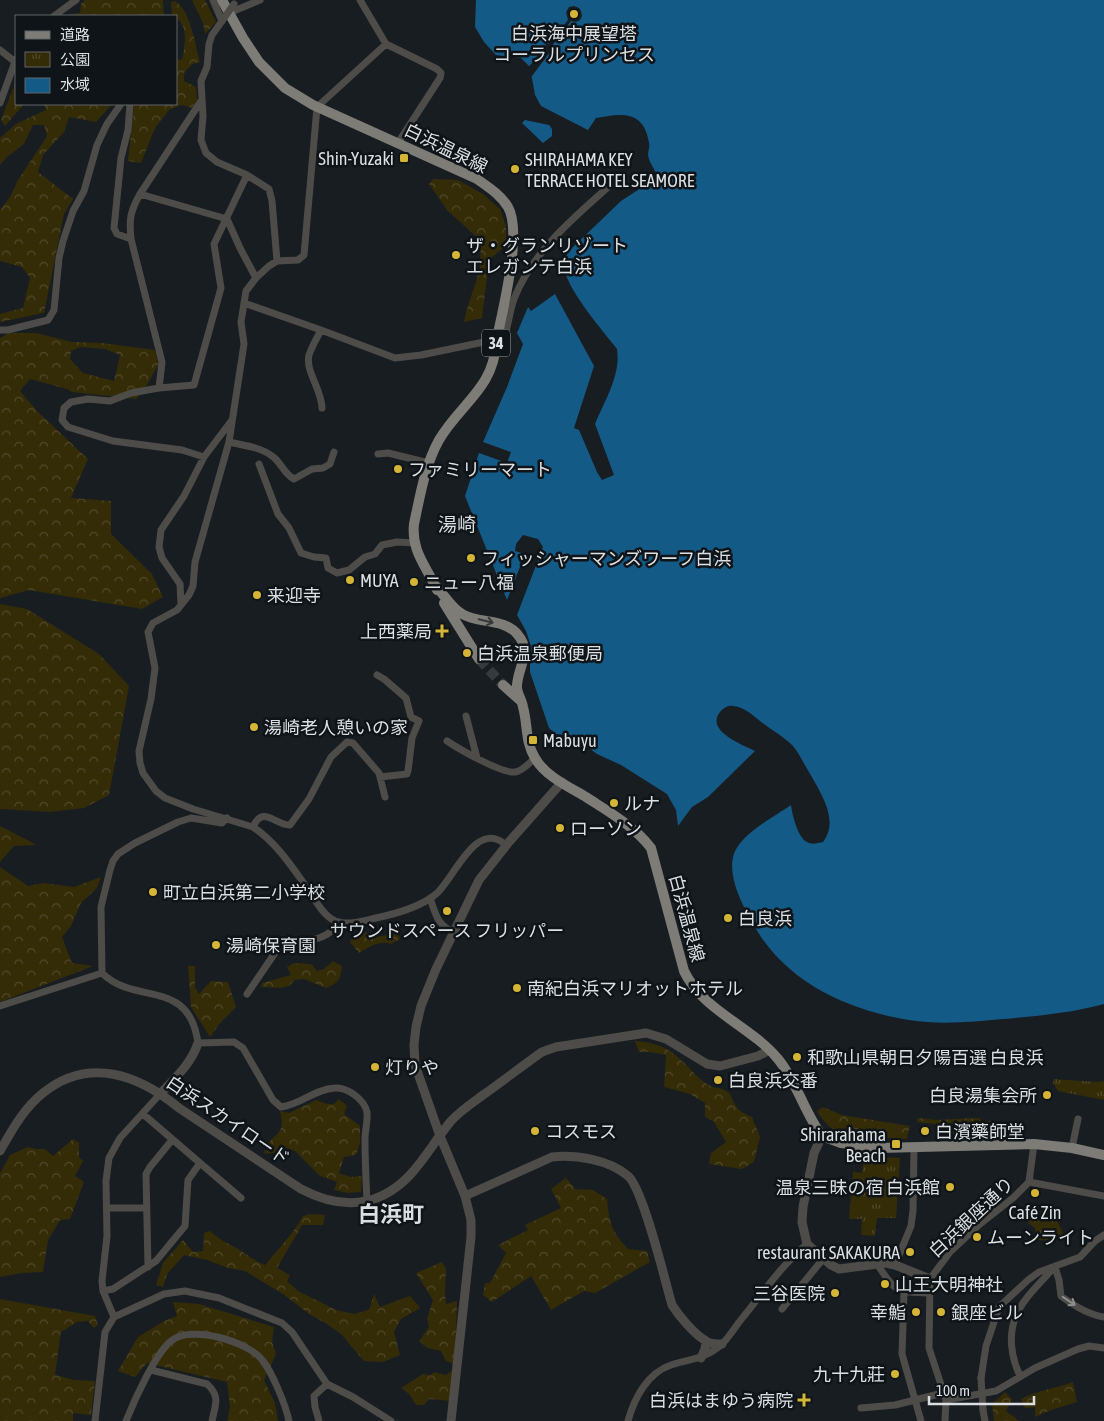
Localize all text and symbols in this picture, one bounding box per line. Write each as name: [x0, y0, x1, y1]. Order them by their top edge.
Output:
marker: 白浜海中展望塔 コーラルプリンセス: [568, 8, 580, 20]
legend: [15, 15, 178, 105]
place label: 白浜海中展望塔 コーラルプリンセス: [493, 23, 655, 65]
text: 道路: [60, 26, 90, 43]
text: 公園: [60, 51, 90, 68]
text: 水域: [60, 76, 90, 93]
street label: 白浜温泉線: [401, 119, 491, 177]
place label: Shin-Yuzaki: [318, 148, 394, 169]
place label: SHIRAHAMA KEY TERRACE HOTEL SEAMORE: [525, 149, 695, 191]
marker: Shin-Yuzaki: [398, 152, 410, 164]
marker: SHIRAHAMA KEY TERRACE HOTEL SEAMORE: [509, 163, 521, 175]
place label: ザ・グランリゾート エレガンテ白浜: [466, 235, 628, 277]
marker: ザ・グランリゾート エレガンテ白浜: [450, 249, 462, 261]
road number: 34: [482, 329, 510, 356]
place label: ファミリーマート: [408, 459, 552, 480]
marker: ファミリーマート: [392, 463, 404, 475]
district label: 湯崎: [438, 513, 476, 535]
place label: フィッシャーマンズワーフ白浜: [481, 548, 731, 569]
marker: フィッシャーマンズワーフ白浜: [465, 552, 477, 564]
place label: MUYA: [360, 570, 399, 591]
place label: ニュー八福: [424, 572, 514, 593]
marker: MUYA: [344, 574, 356, 586]
marker: ニュー八福: [408, 576, 420, 588]
place label: 来迎寺: [267, 585, 321, 606]
marker: 来迎寺: [251, 589, 263, 601]
one-way arrow: [477, 617, 493, 626]
place label: 上西薬局: [360, 621, 432, 642]
marker: 上西薬局: [436, 625, 448, 637]
place label: 白浜温泉郵便局: [477, 643, 603, 664]
marker: 白浜温泉郵便局: [461, 647, 473, 659]
place label: 湯崎老人憩いの家: [264, 717, 408, 738]
marker: 湯崎老人憩いの家: [248, 721, 260, 733]
place label: Mabuyu: [543, 730, 597, 751]
marker: Mabuyu: [527, 734, 539, 746]
place label: ルナ: [624, 793, 660, 814]
marker: ルナ: [608, 797, 620, 809]
place label: ローソン: [570, 818, 642, 839]
marker: ローソン: [554, 822, 566, 834]
street label: 白浜温泉線: [665, 872, 709, 964]
place label: 町立白浜第二小学校: [163, 882, 325, 903]
marker: 町立白浜第二小学校: [147, 886, 159, 898]
marker: サウンドスペース フリッパー: [441, 905, 453, 917]
place label: 白良浜: [738, 908, 792, 929]
marker: 白良浜: [722, 912, 734, 924]
place label: サウンドスペース フリッパー: [330, 920, 564, 941]
place label: 湯崎保育園: [226, 935, 316, 956]
marker: 湯崎保育園: [210, 939, 222, 951]
place label: 南紀白浜マリオットホテル: [527, 978, 743, 999]
marker: 南紀白浜マリオットホテル: [511, 982, 523, 994]
place label: 和歌山県朝日夕陽百選 白良浜: [807, 1047, 1043, 1068]
marker: 和歌山県朝日夕陽百選 白良浜: [791, 1051, 803, 1063]
place label: 灯りや: [385, 1057, 439, 1078]
marker: 灯りや: [369, 1061, 381, 1073]
place label: 白良浜交番: [728, 1070, 818, 1091]
street label: 白浜スカイロード: [162, 1071, 294, 1169]
marker: 白良浜交番: [712, 1074, 724, 1086]
place label: 白良湯集会所: [929, 1085, 1037, 1106]
marker: 白良湯集会所: [1041, 1089, 1053, 1101]
place label: コスモス: [545, 1121, 617, 1142]
place label: 白濱藥師堂: [935, 1121, 1025, 1142]
place label: Shirarahama Beach: [801, 1124, 886, 1166]
marker: コスモス: [529, 1125, 541, 1137]
marker: 白濱藥師堂: [919, 1125, 931, 1137]
marker: Shirarahama Beach: [890, 1138, 902, 1150]
street label: 白浜銀座通り: [924, 1172, 1018, 1262]
place label: 温泉三昧の宿 白浜館: [776, 1177, 940, 1198]
marker: 温泉三昧の宿 白浜館: [944, 1181, 956, 1193]
marker: Café Zin: [1029, 1187, 1041, 1199]
district label: 白浜町: [358, 1201, 424, 1227]
place label: Café Zin: [1008, 1202, 1062, 1223]
place label: ムーンライト: [987, 1227, 1094, 1248]
marker: ムーンライト: [971, 1231, 983, 1243]
place label: restaurant SAKAKURA: [757, 1242, 900, 1263]
marker: restaurant SAKAKURA: [904, 1246, 916, 1258]
place label: 山王大明神社: [895, 1274, 1003, 1295]
marker: 山王大明神社: [879, 1278, 891, 1290]
place label: 三谷医院: [753, 1283, 825, 1304]
marker: 三谷医院: [829, 1287, 841, 1299]
one-way arrow: [1062, 1296, 1076, 1306]
place label: 幸鮨: [870, 1302, 906, 1323]
place label: 銀座ビル: [951, 1302, 1023, 1323]
marker: 幸鮨: [910, 1306, 922, 1318]
marker: 銀座ビル: [935, 1306, 947, 1318]
place label: 九十九莊: [813, 1364, 885, 1385]
marker: 九十九莊: [889, 1368, 901, 1380]
scale bar: [929, 1374, 1034, 1406]
text: 100 m: [936, 1382, 970, 1399]
place label: 白浜はまゆう病院: [649, 1390, 793, 1411]
marker: 白浜はまゆう病院: [797, 1393, 811, 1407]

